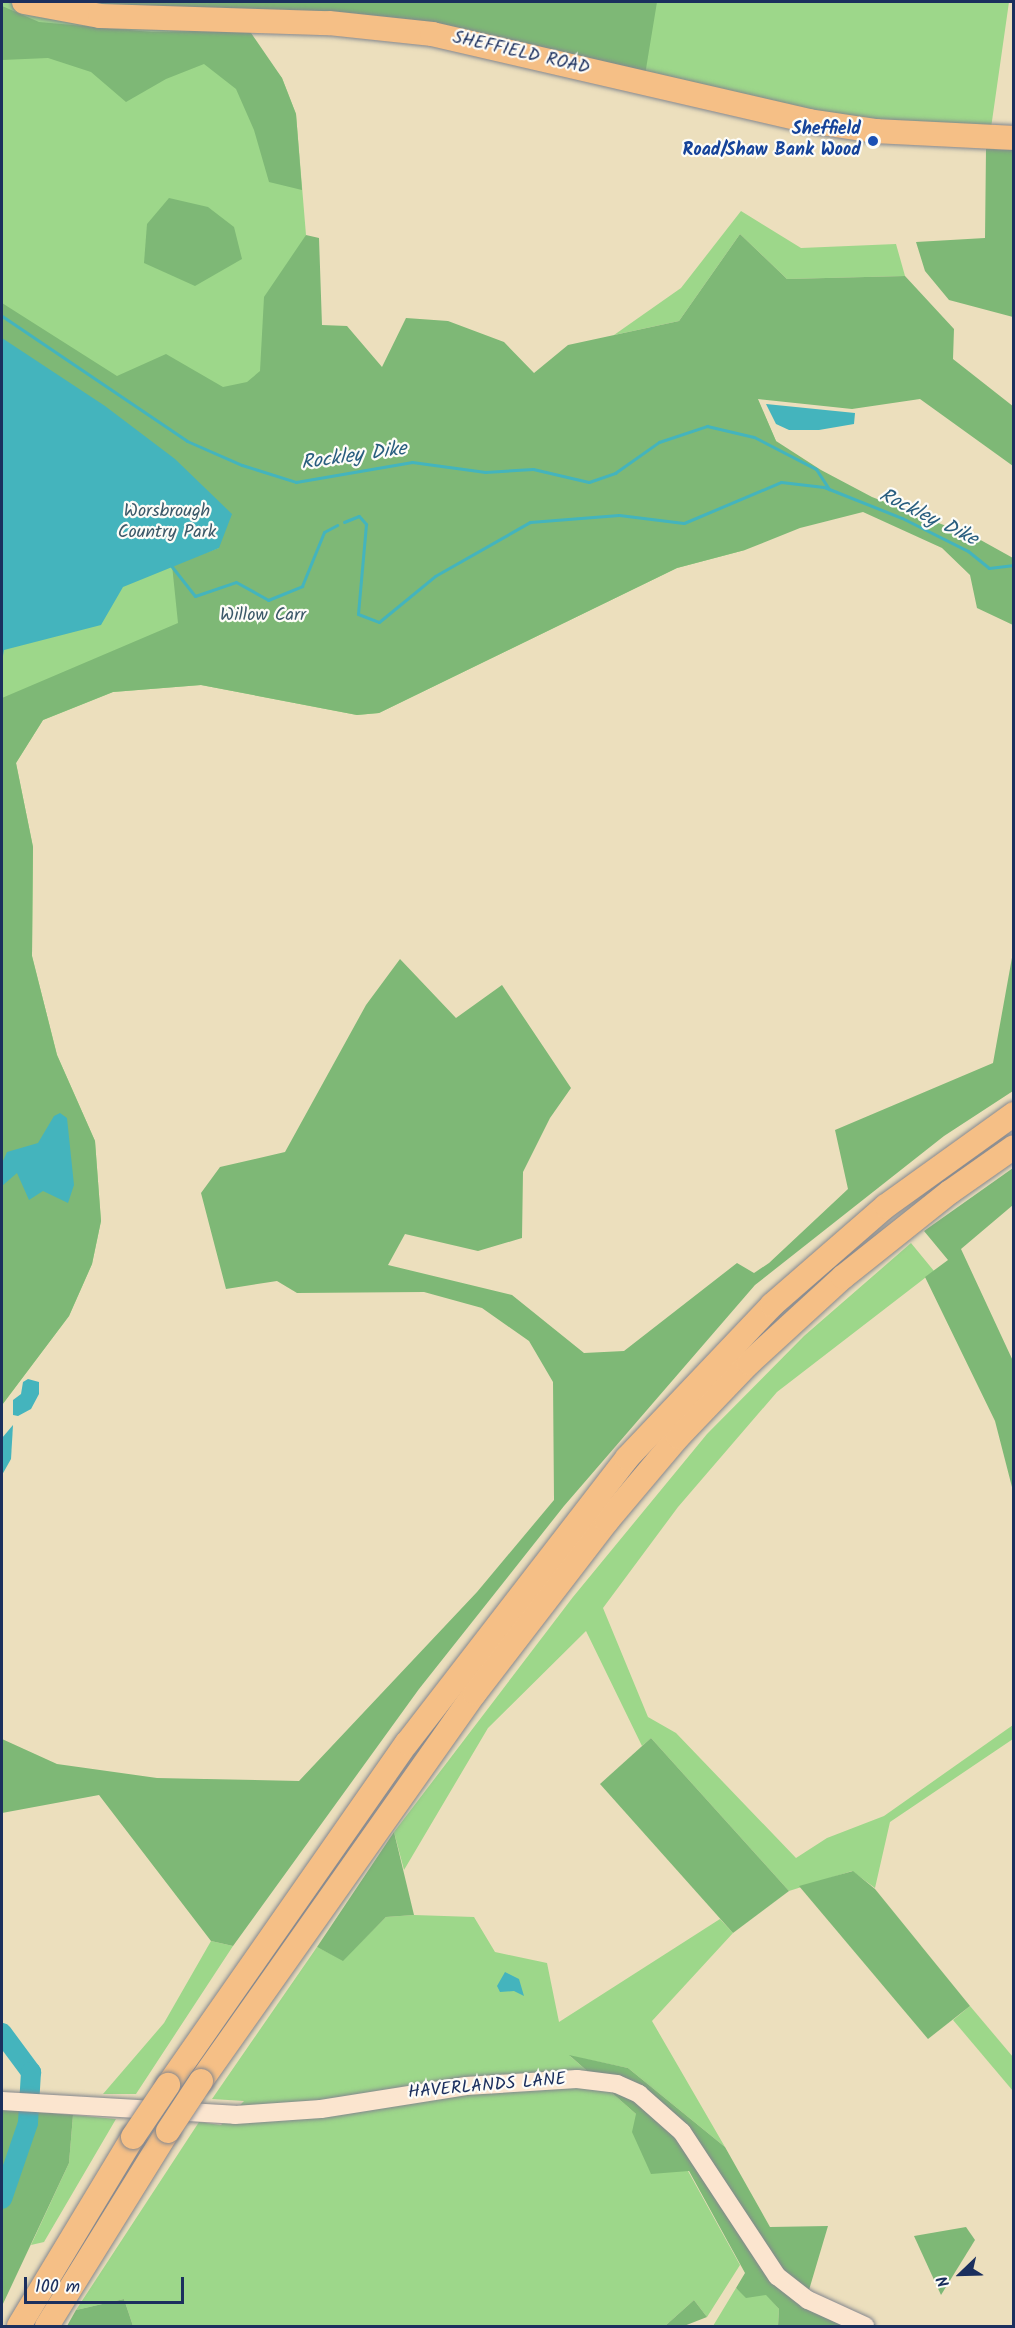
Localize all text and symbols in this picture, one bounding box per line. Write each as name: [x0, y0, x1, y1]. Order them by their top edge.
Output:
street label: SHEFFIELD ROAD: [450, 28, 592, 80]
place label: Sheffield Road/Shaw Bank Wood: [683, 120, 861, 162]
marker: Sheffield Road/Shaw Bank Wood: [866, 134, 880, 148]
water label: Rockley Dike: [300, 438, 408, 476]
water label: Rockley Dike: [875, 484, 981, 552]
park label: Worsbrough Country Park: [118, 502, 216, 544]
park label: Willow Carr: [220, 605, 306, 627]
street label: HAVERLANDS LANE: [407, 2069, 567, 2105]
north arrow: [931, 2244, 991, 2304]
scale bar: [27, 2265, 188, 2303]
text: N: [930, 2272, 957, 2291]
text: 100 m: [35, 2273, 80, 2302]

